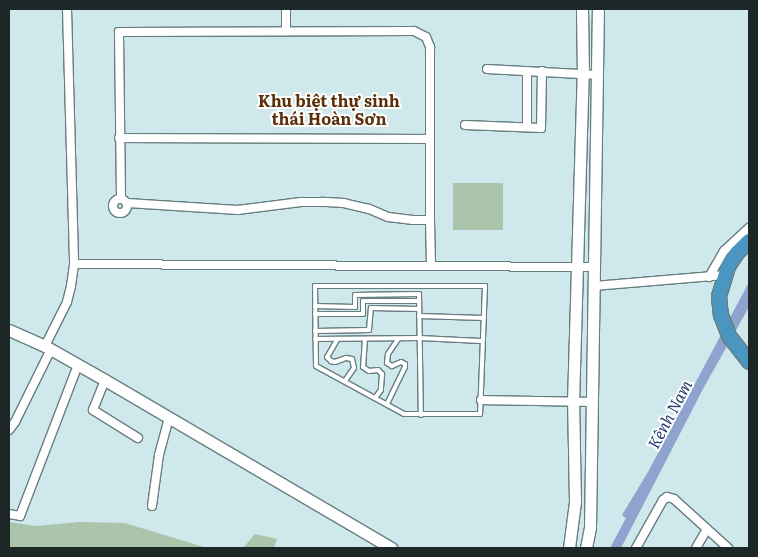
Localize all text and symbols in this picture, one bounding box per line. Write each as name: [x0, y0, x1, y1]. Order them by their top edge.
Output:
district label: Khu biệt thự sinh thái Hoàn Sơn: [258, 90, 400, 128]
water label: Kênh Nam: [643, 376, 695, 452]

